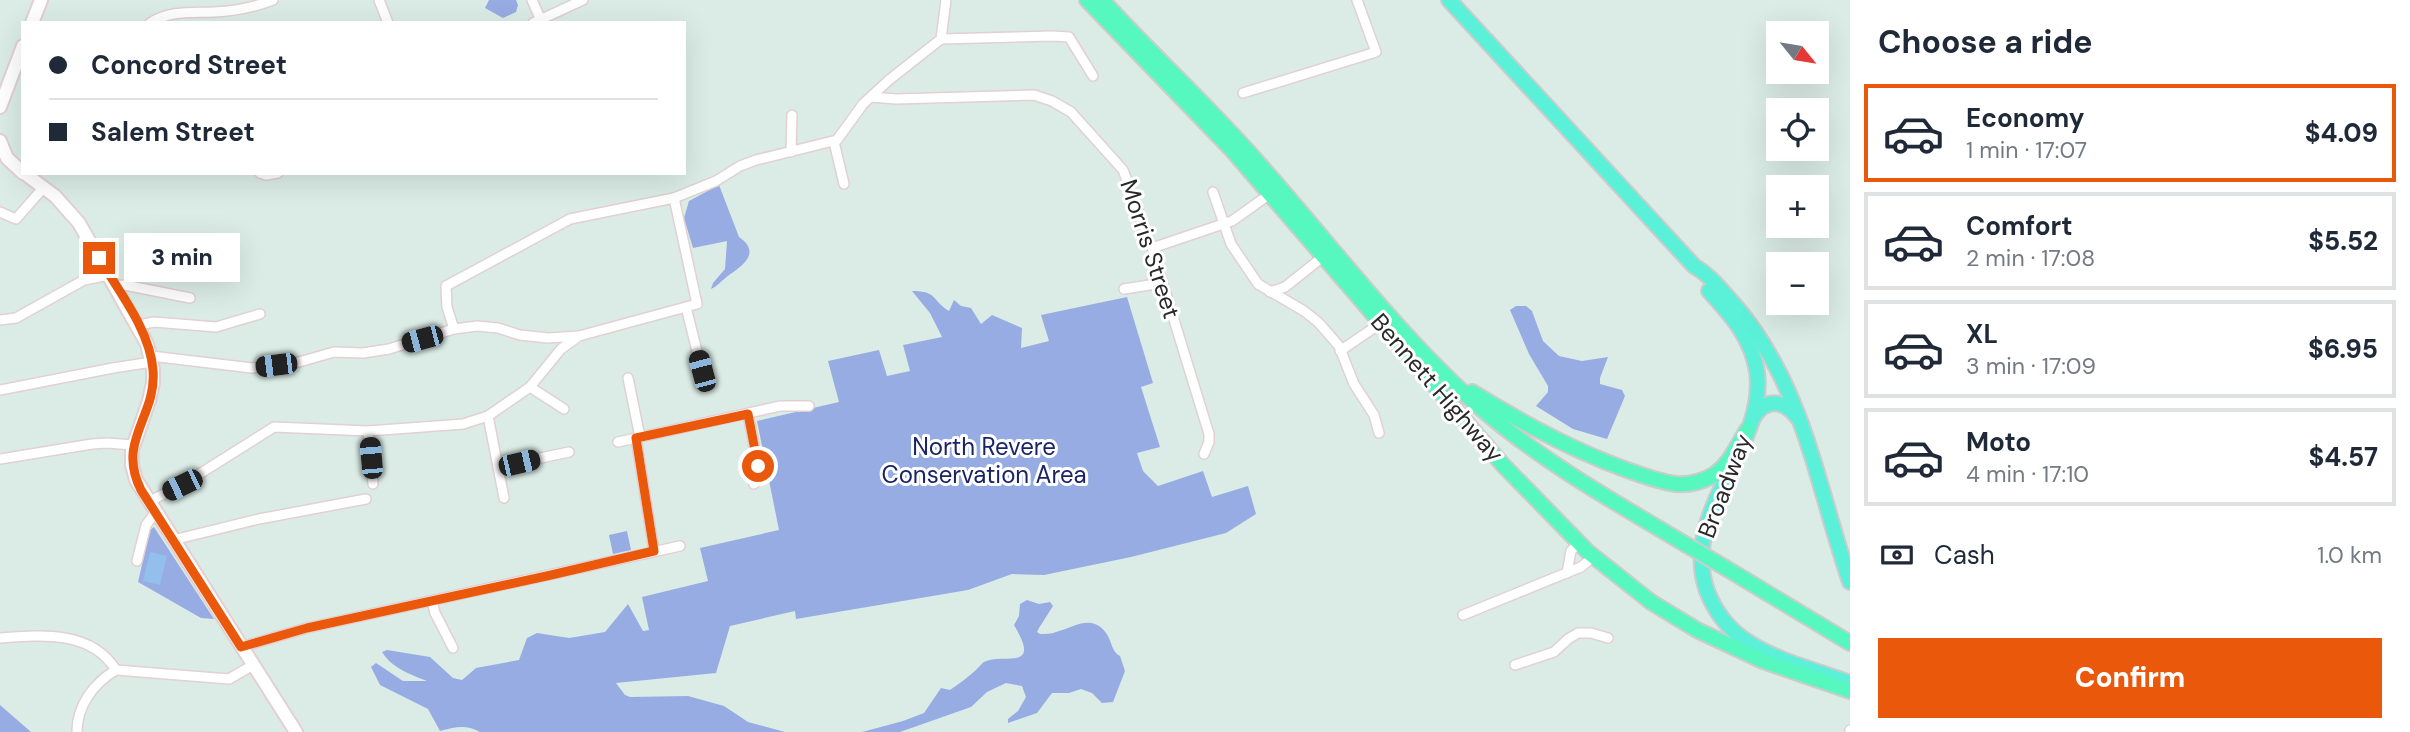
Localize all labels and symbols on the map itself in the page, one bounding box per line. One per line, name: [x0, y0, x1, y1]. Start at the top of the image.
north arrow: [1766, 21, 1829, 84]
street label: Morris Street: [1113, 175, 1188, 322]
callout: 3 min: [124, 233, 239, 282]
route end: [83, 242, 115, 274]
street label: Bennett Highway: [1364, 307, 1511, 469]
car: [399, 323, 446, 355]
car: [687, 348, 718, 394]
car: [254, 352, 299, 378]
street label: Broadway: [1691, 429, 1759, 542]
park label: North Revere Conservation Area: [881, 431, 1087, 490]
car: [359, 436, 384, 480]
car: [497, 448, 542, 478]
route start: [742, 450, 774, 482]
car: [159, 466, 206, 504]

